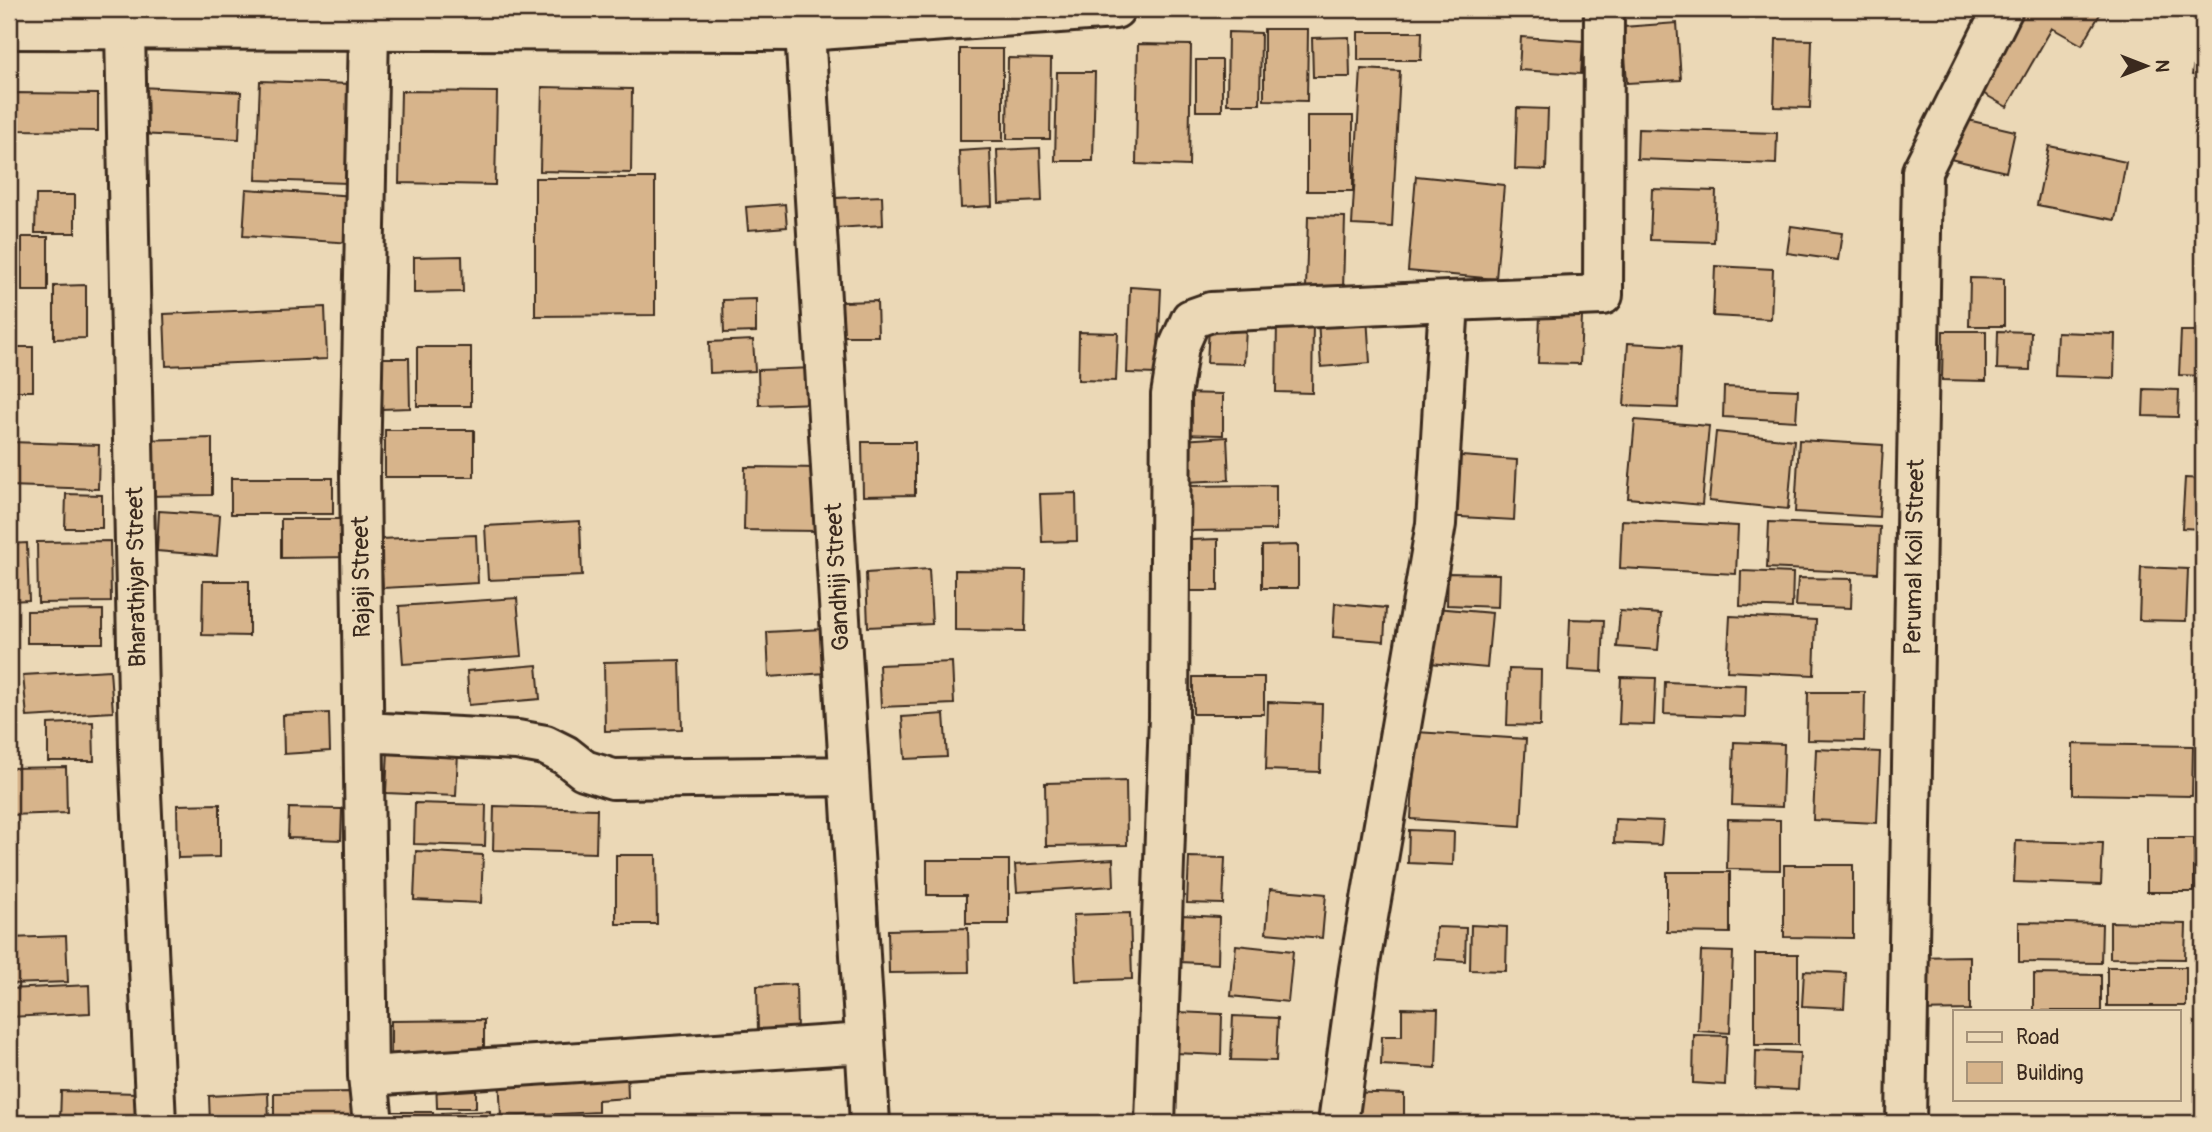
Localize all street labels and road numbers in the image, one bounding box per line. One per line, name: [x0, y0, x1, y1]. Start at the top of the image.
street label: Perumal Koil Street: [1898, 458, 1931, 655]
street label: Bharathiyar Street: [120, 486, 153, 668]
street label: Gandhiji Street: [819, 502, 856, 652]
street label: Rajaji Street: [346, 516, 377, 638]

